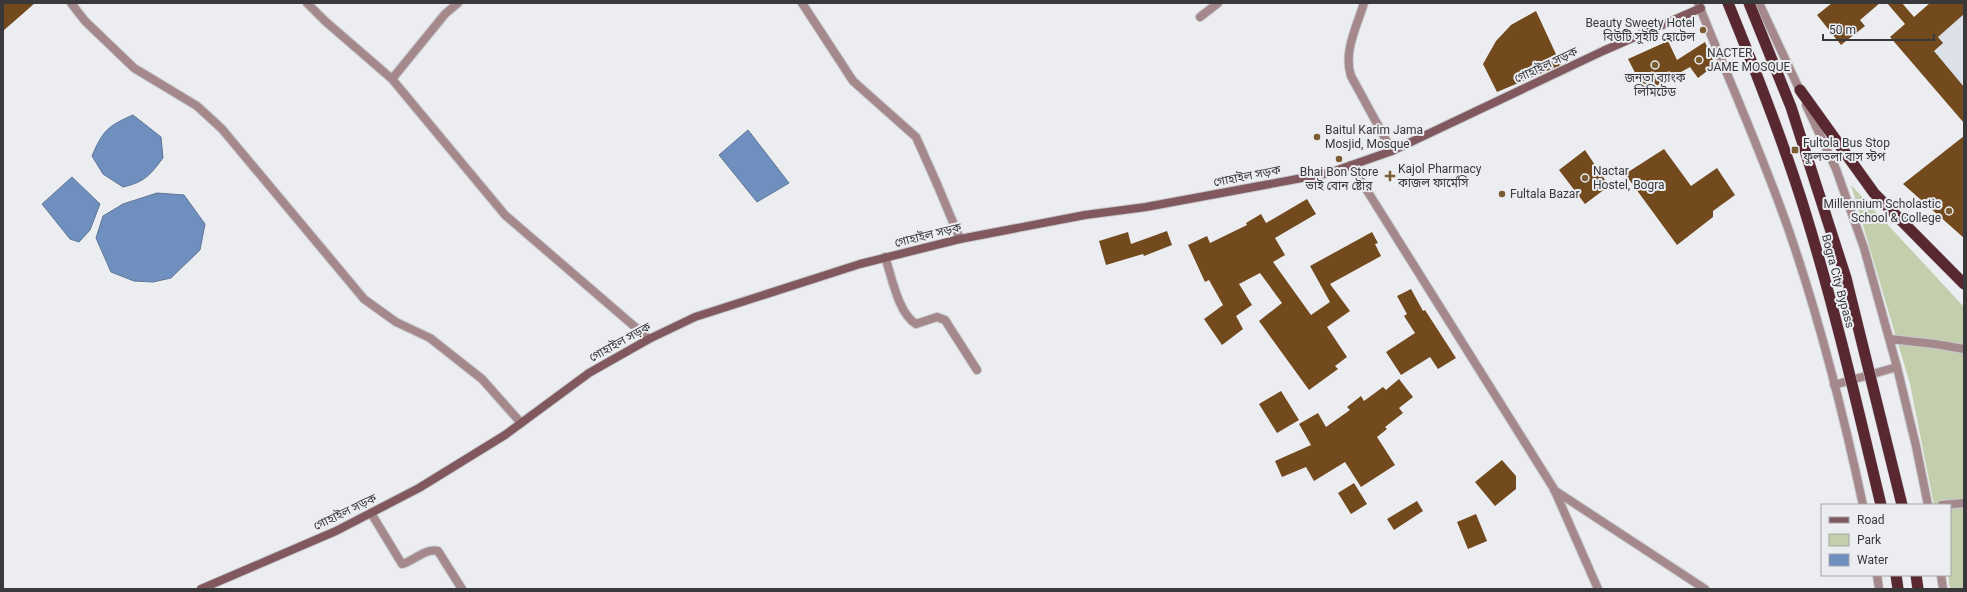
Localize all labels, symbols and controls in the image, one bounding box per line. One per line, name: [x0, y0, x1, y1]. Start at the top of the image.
place label: Beauty Sweety Hotel বিউটি সুইটি হোটেল: [1585, 16, 1695, 45]
scale bar: [1823, 16, 1934, 42]
text: 50 m: [1829, 23, 1856, 37]
marker: Beauty Sweety Hotel বিউটি সুইটি হোটেল: [1698, 25, 1708, 35]
street label: গোহাইল সড়ক: [1512, 43, 1580, 86]
place label: NACTER JAME MOSQUE: [1707, 46, 1790, 74]
marker: NACTER JAME MOSQUE: [1694, 55, 1704, 65]
marker: জনতা ব্যাংক লিমিটেড: [1650, 60, 1660, 70]
place label: জনতা ব্যাংক লিমিটেড: [1624, 71, 1686, 99]
place label: Baitul Karim Jama Mosjid, Mosque: [1325, 123, 1423, 151]
marker: Baitul Karim Jama Mosjid, Mosque: [1312, 132, 1322, 142]
place label: Fultola Bus Stop ফুলতলা বাস স্টপ: [1802, 136, 1890, 165]
marker: Fultola Bus Stop ফুলতলা বাস স্টপ: [1790, 145, 1800, 155]
marker: Bhai Bon Store ভাই বোন ষ্টোর: [1334, 154, 1344, 164]
street label: গোহাইল সড়ক: [1212, 162, 1282, 189]
place label: Kajol Pharmacy কাজল ফার্মেসি: [1397, 162, 1482, 190]
place label: Nactar Hostel, Bogra: [1593, 164, 1665, 192]
place label: Bhai Bon Store ভাই বোন ষ্টোর: [1300, 165, 1378, 193]
marker: Kajol Pharmacy কাজল ফার্মেসি: [1385, 171, 1395, 181]
marker: Nactar Hostel, Bogra: [1580, 173, 1590, 183]
place label: Fultala Bazar: [1510, 187, 1579, 201]
marker: Fultala Bazar: [1497, 189, 1507, 199]
place label: Millennium Scholastic School & College: [1823, 197, 1941, 225]
marker: Millennium Scholastic School & College: [1944, 206, 1954, 216]
street label: গোহাইল সড়ক: [893, 219, 963, 250]
street label: Bogra City Bypass: [1819, 233, 1857, 329]
street label: গোহাইল সড়ক: [586, 318, 654, 365]
street label: গোহাইল সড়ক: [311, 490, 379, 533]
legend: [1821, 504, 1951, 576]
text: Road: [1857, 513, 1885, 527]
text: Park: [1857, 533, 1882, 547]
text: Water: [1857, 553, 1888, 567]

